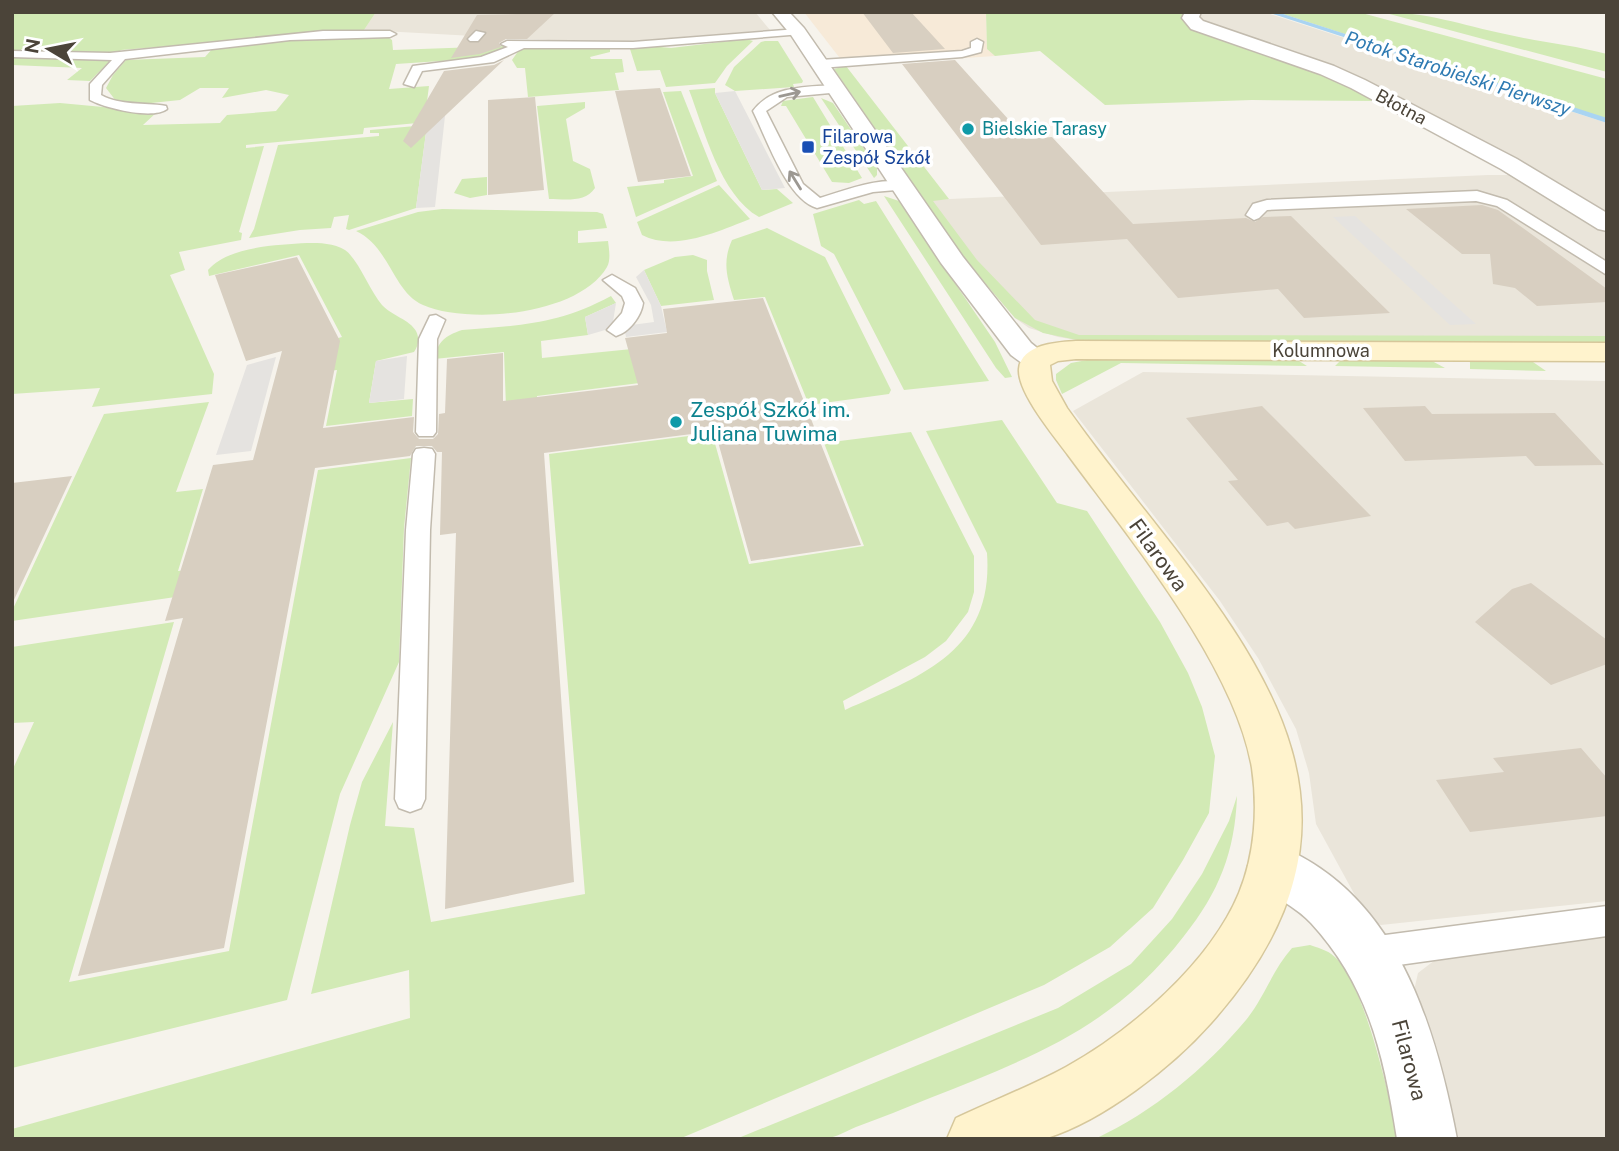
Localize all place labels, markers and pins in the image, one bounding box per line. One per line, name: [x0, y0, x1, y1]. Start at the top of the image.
place label: Bielskie Tarasy: [982, 118, 1107, 139]
marker: Bielskie Tarasy: [960, 121, 976, 137]
place label: Filarowa Zespół Szkół: [822, 126, 931, 168]
marker: Filarowa Zespół Szkół: [800, 139, 816, 155]
place label: Zespół Szkół im. Juliana Tuwima: [690, 397, 850, 446]
marker: Zespół Szkół im. Juliana Tuwima: [668, 414, 684, 430]

